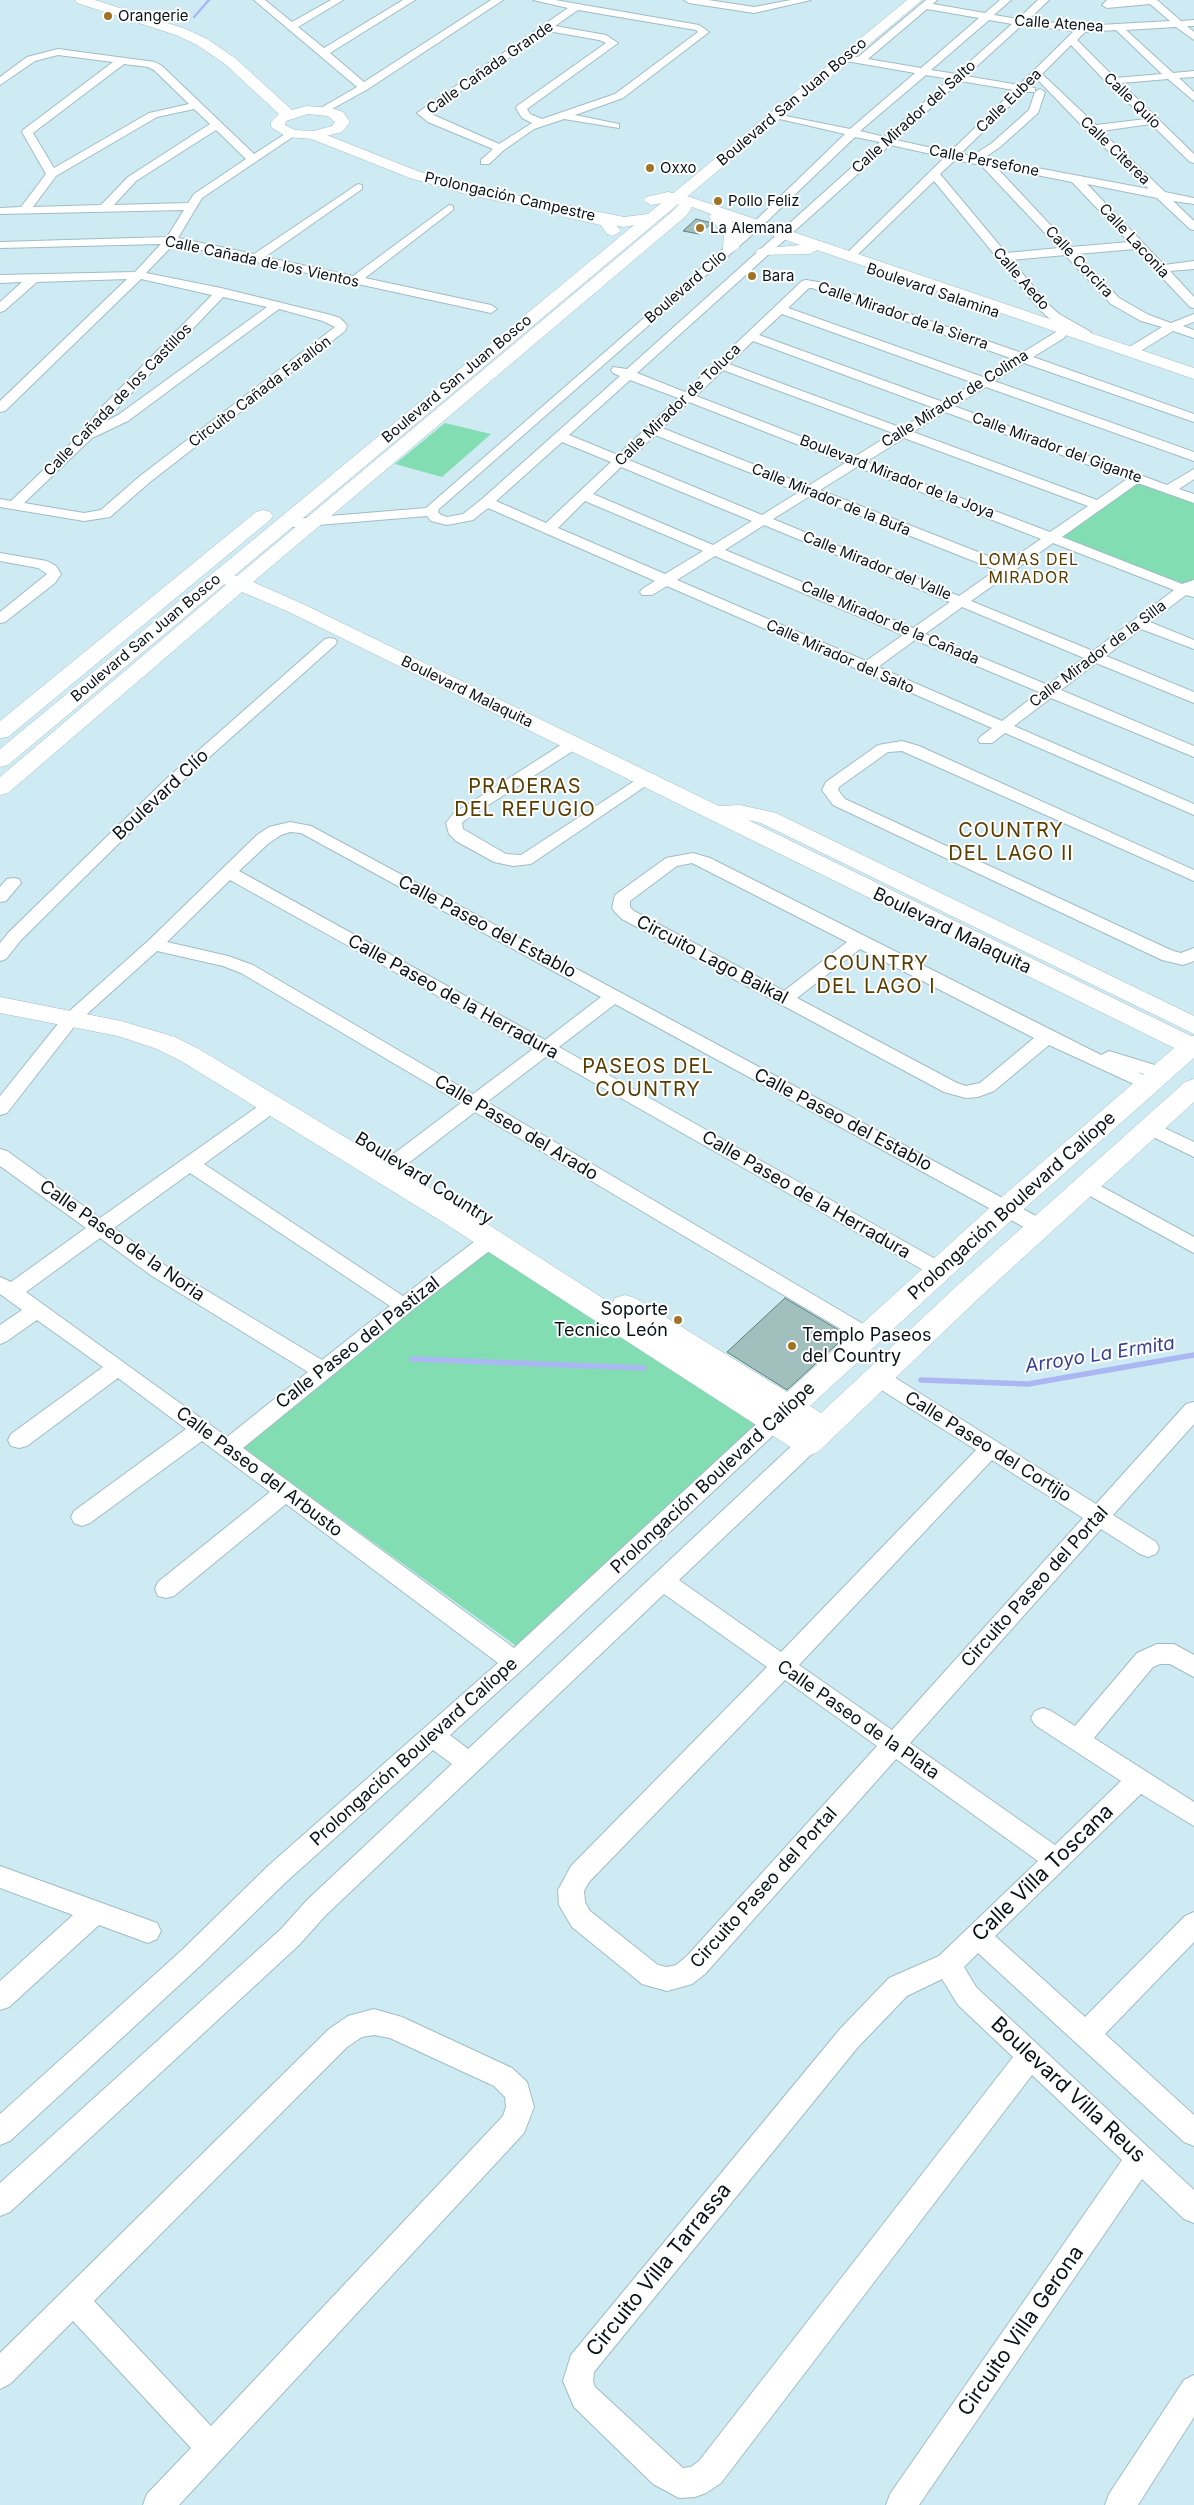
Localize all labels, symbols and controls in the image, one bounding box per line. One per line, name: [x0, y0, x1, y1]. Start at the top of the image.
place label: Orangerie: [118, 7, 189, 25]
marker: Orangerie: [102, 10, 114, 22]
street label: Calle Atenea: [1014, 12, 1104, 36]
street label: Calle Cañada Grande: [423, 18, 557, 118]
street label: Boulevard San Juan Bosco: [714, 34, 870, 170]
street label: Calle Mirador del Salto: [848, 57, 980, 177]
street label: Calle Eubea: [973, 65, 1045, 137]
street label: Calle Quío: [1100, 69, 1164, 133]
street label: Calle Citerea: [1076, 113, 1154, 189]
street label: Calle Persefone: [927, 141, 1041, 181]
place label: Oxxo: [660, 159, 697, 177]
marker: Oxxo: [644, 162, 656, 174]
street label: Prolongación Campestre: [423, 169, 597, 225]
place label: Pollo Feliz: [728, 192, 800, 210]
marker: Pollo Feliz: [712, 195, 724, 207]
street label: Calle Laconia: [1095, 200, 1173, 282]
place label: La Alemana: [710, 219, 793, 237]
marker: La Alemana: [694, 222, 706, 234]
street label: Calle Corcira: [1041, 223, 1117, 301]
street label: Calle Cañada de los Vientos: [163, 233, 361, 291]
street label: Calle Aedo: [989, 244, 1053, 314]
street label: Boulevard Clío: [641, 247, 731, 327]
street label: Boulevard Salamina: [864, 260, 1002, 322]
place label: Bara: [762, 267, 794, 285]
marker: Bara: [746, 270, 758, 282]
street label: Calle Mirador de la Sierra: [815, 278, 991, 354]
street label: Boulevard San Juan Bosco: [379, 311, 535, 447]
street label: Calle Cañada de los Castillos: [40, 320, 196, 480]
street label: Circuito Cañada Farallón: [185, 333, 335, 451]
street label: Calle Mirador de Toluca: [611, 340, 745, 470]
street label: Calle Mirador de Colima: [878, 346, 1032, 452]
street label: Calle Mirador del Gigante: [970, 409, 1144, 487]
street label: Boulevard Mirador de la Joya: [797, 431, 997, 523]
street label: Calle Mirador de la Bufa: [749, 460, 913, 540]
street label: Calle Mirador del Valle: [800, 528, 954, 604]
district label: LOMAS DEL MIRADOR: [978, 550, 1080, 588]
street label: Boulevard San Juan Bosco: [68, 570, 224, 706]
street label: Calle Mirador de la Cañada: [798, 577, 982, 669]
street label: Calle Mirador de la Silla: [1026, 597, 1170, 711]
street label: Calle Mirador del Salto: [763, 616, 917, 698]
street label: Boulevard Malaquita: [398, 652, 536, 732]
street label: Boulevard Clío: [109, 745, 213, 845]
district label: PRADERAS DEL REFUGIO: [453, 775, 597, 822]
district label: COUNTRY DEL LAGO II: [947, 819, 1075, 866]
street label: Calle Paseo del Establo: [394, 871, 580, 983]
street label: Boulevard Malaquita: [869, 883, 1035, 979]
street label: Circuito Lago Baikal: [632, 911, 792, 1009]
street label: Calle Paseo de la Herradura: [344, 930, 562, 1064]
district label: COUNTRY DEL LAGO I: [815, 952, 937, 999]
district label: PASEOS DEL COUNTRY: [581, 1055, 715, 1102]
street label: Calle Paseo del Establo: [750, 1064, 936, 1176]
street label: Calle Paseo del Arado: [430, 1071, 602, 1185]
street label: Prolongación Boulevard Calíope: [904, 1107, 1120, 1305]
street label: Calle Paseo de la Herradura: [698, 1126, 914, 1264]
street label: Boulevard Country: [351, 1128, 497, 1230]
street label: Calle Paseo de la Noria: [35, 1176, 209, 1306]
street label: Calle Paseo del Pastizal: [272, 1272, 444, 1414]
place label: Soporte Tecnico León: [554, 1299, 668, 1342]
marker: Soporte Tecnico León: [672, 1314, 684, 1326]
place label: Templo Paseos del Country: [802, 1325, 932, 1368]
water label: Arroyo La Ermita: [1024, 1332, 1176, 1378]
marker: Templo Paseos del Country: [786, 1340, 798, 1352]
street label: Prolongación Boulevard Calíope: [606, 1378, 820, 1578]
street label: Calle Paseo del Cortijo: [901, 1387, 1075, 1507]
street label: Calle Paseo del Arbusto: [171, 1402, 347, 1542]
street label: Circuito Paseo del Portal: [957, 1502, 1113, 1672]
street label: Prolongación Boulevard Calíope: [306, 1653, 522, 1851]
street label: Calle Paseo de la Plata: [773, 1656, 943, 1784]
street label: Calle Villa Toscana: [967, 1799, 1119, 1947]
street label: Circuito Paseo del Portal: [686, 1803, 842, 1973]
street label: Boulevard Villa Reus: [986, 2012, 1150, 2168]
street label: Circuito Villa Tarrassa: [581, 2178, 737, 2362]
street label: Circuito Villa Gerona: [953, 2241, 1089, 2421]

